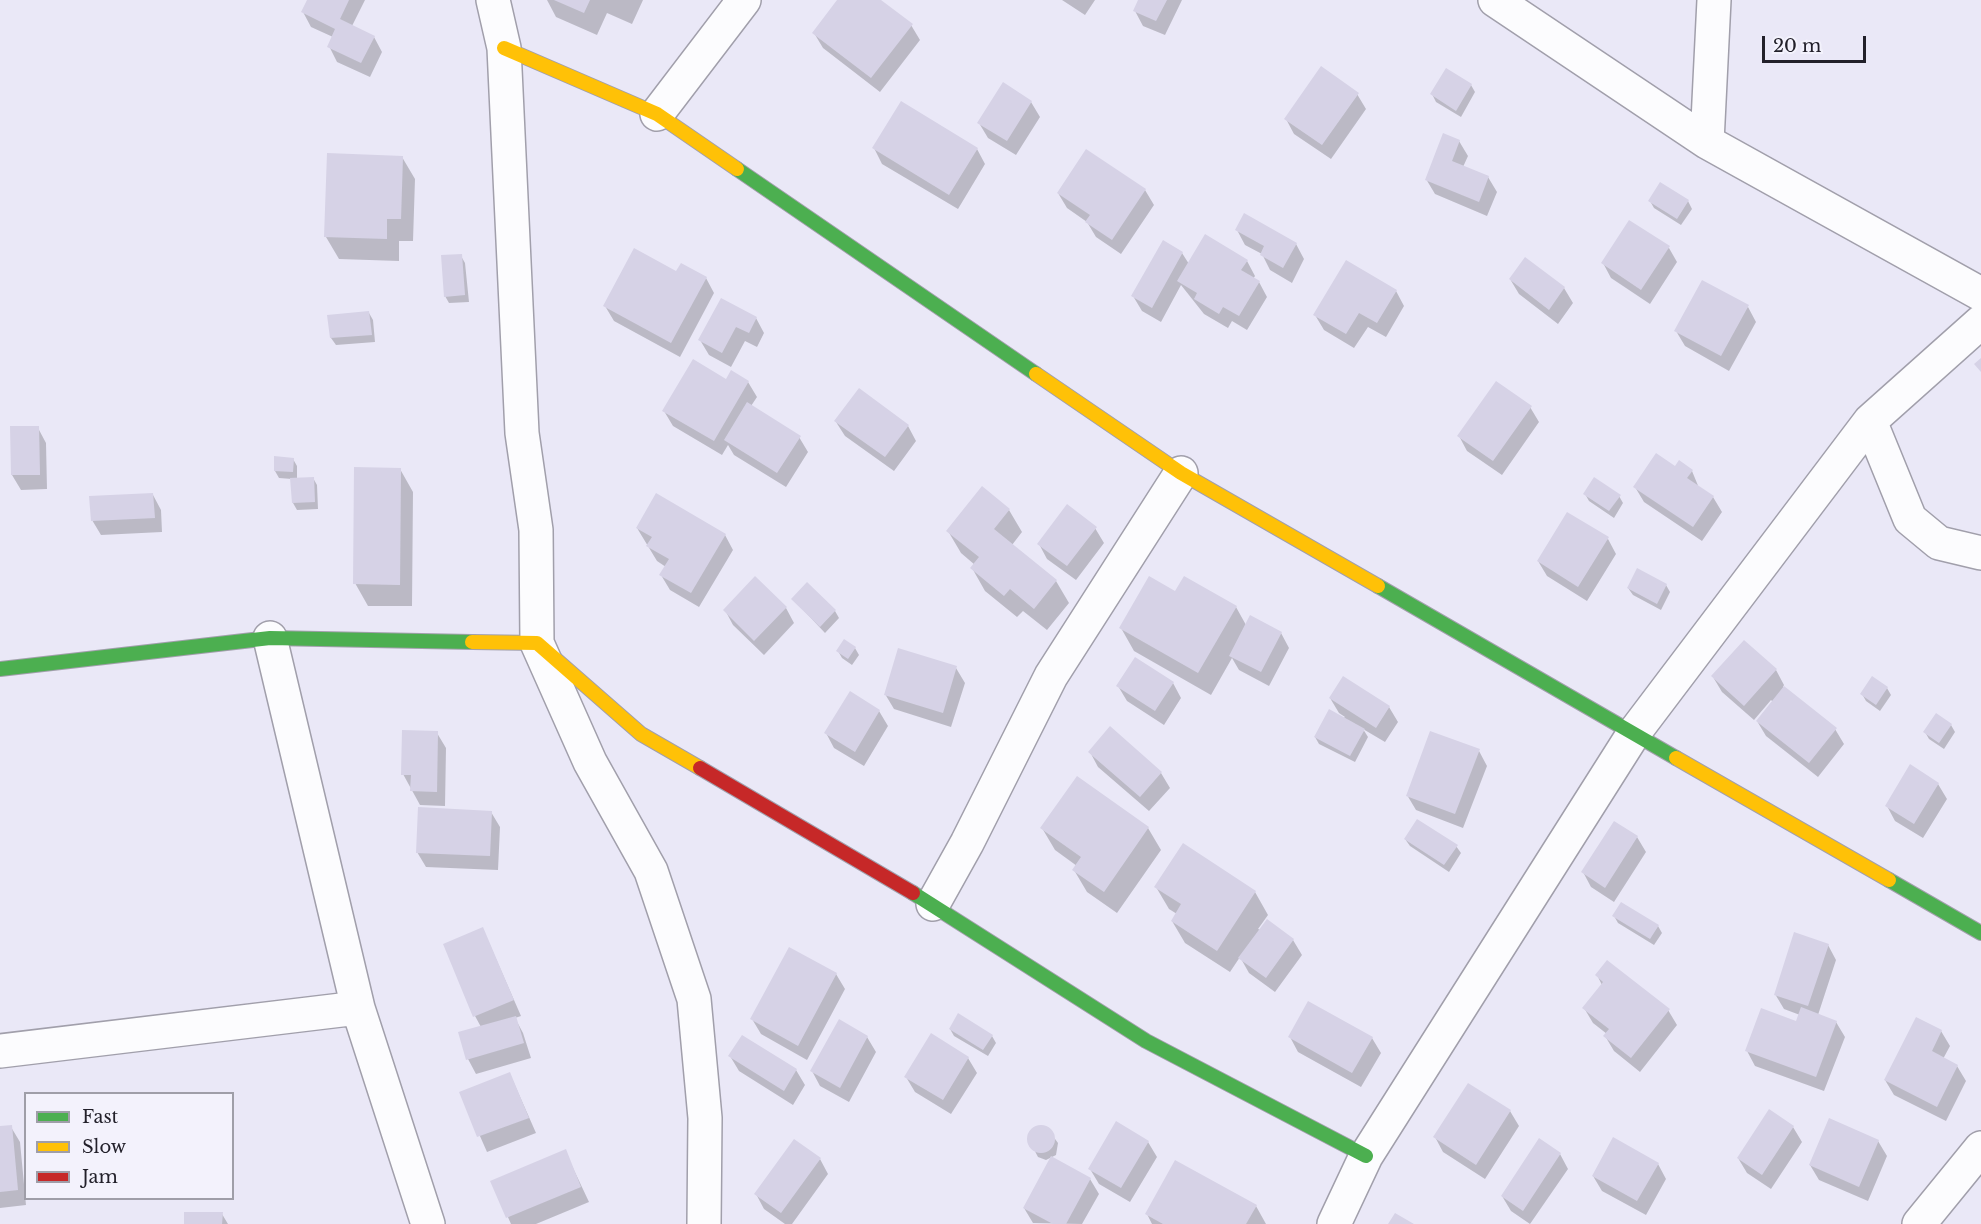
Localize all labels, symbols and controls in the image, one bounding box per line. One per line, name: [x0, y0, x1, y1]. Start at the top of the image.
scale bar: [1765, 24, 1868, 62]
text: 20 m: [1773, 35, 1821, 57]
legend: [24, 1092, 234, 1200]
text: Fast: [82, 1106, 118, 1128]
text: Slow: [82, 1136, 126, 1158]
text: Jam: [82, 1166, 118, 1188]

